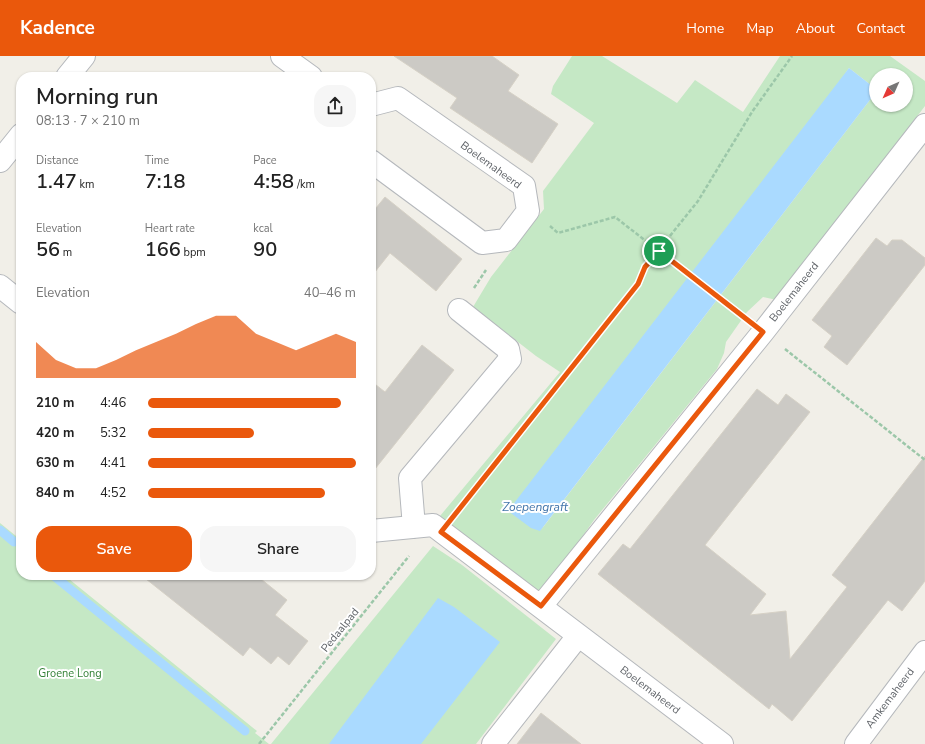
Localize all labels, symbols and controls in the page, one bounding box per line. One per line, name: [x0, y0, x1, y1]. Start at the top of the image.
text: Kadence: [20, 15, 95, 41]
text: Home: [686, 19, 724, 38]
text: Map: [746, 19, 774, 38]
text: About: [796, 19, 835, 38]
text: Contact: [857, 19, 905, 38]
north arrow: [869, 68, 913, 112]
map controls: [869, 68, 913, 112]
text: Morning run: [36, 82, 159, 112]
button: share: [314, 85, 356, 127]
text: 08:13 · 7 × 210 m: [36, 112, 140, 130]
street label: Boelemaheerd: [457, 138, 525, 192]
text: Distance: [36, 153, 79, 168]
text: Time: [145, 153, 169, 168]
text: Pace: [253, 153, 277, 168]
text: 1.47: [36, 168, 77, 195]
text: 7:18: [145, 168, 185, 195]
text: 4:58: [253, 168, 294, 195]
text: km: [77, 177, 95, 192]
text: /km: [294, 177, 315, 192]
text: Elevation: [36, 221, 82, 236]
text: Heart rate: [145, 221, 195, 236]
text: kcal: [253, 221, 273, 236]
pin: [642, 234, 676, 268]
text: 56: [36, 236, 60, 263]
text: 166: [145, 236, 181, 263]
text: 90: [253, 236, 277, 263]
icon: arrive: [648, 240, 670, 262]
text: m: [60, 245, 72, 260]
text: bpm: [181, 245, 206, 260]
street label: Boelemaheerd: [766, 259, 822, 325]
text: Elevation: [36, 284, 90, 302]
text: 40–46 m: [304, 284, 356, 302]
text: 210 m: [36, 394, 74, 412]
text: 4:46: [100, 394, 126, 412]
text: 420 m: [36, 424, 74, 442]
text: 5:32: [100, 424, 126, 442]
text: 630 m: [36, 454, 74, 472]
text: 4:41: [100, 454, 126, 472]
text: 840 m: [36, 484, 74, 502]
text: 4:52: [100, 484, 126, 502]
water label: Zoepengraft: [502, 499, 569, 515]
button: Save: [36, 526, 192, 572]
button: Share: [200, 526, 356, 572]
street label: Pedaalpad: [318, 605, 362, 655]
street label: Boelemaheerd: [617, 662, 683, 718]
street label: Amkemaheerd: [862, 665, 918, 731]
park label: Groene Long: [38, 666, 102, 681]

